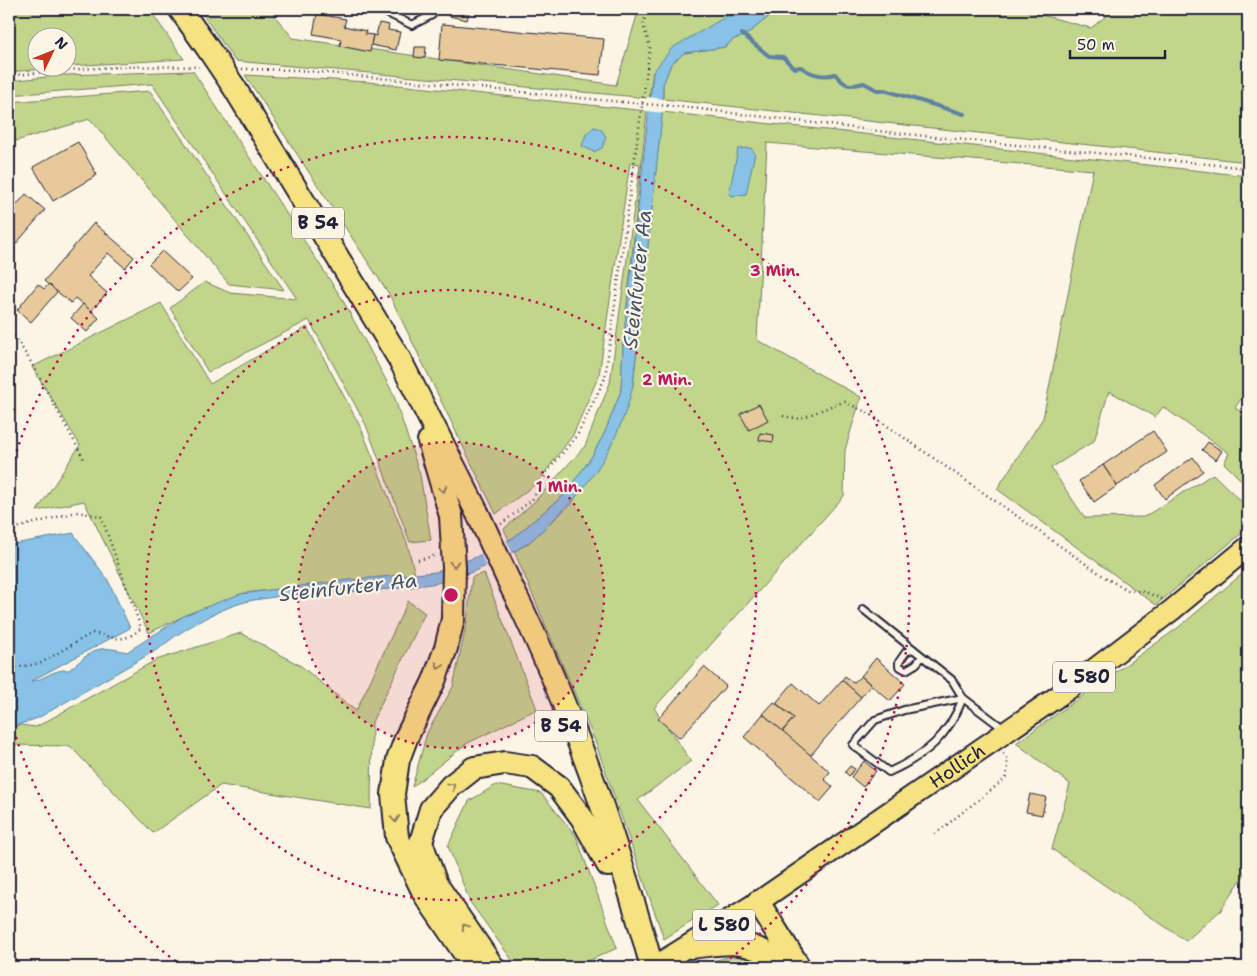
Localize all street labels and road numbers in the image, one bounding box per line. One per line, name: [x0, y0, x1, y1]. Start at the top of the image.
road number: B 54: [292, 208, 344, 238]
road number: L 580: [1053, 662, 1115, 692]
road number: B 54: [535, 710, 587, 741]
street label: Hollich: [924, 737, 990, 793]
road number: L 580: [693, 910, 755, 940]

